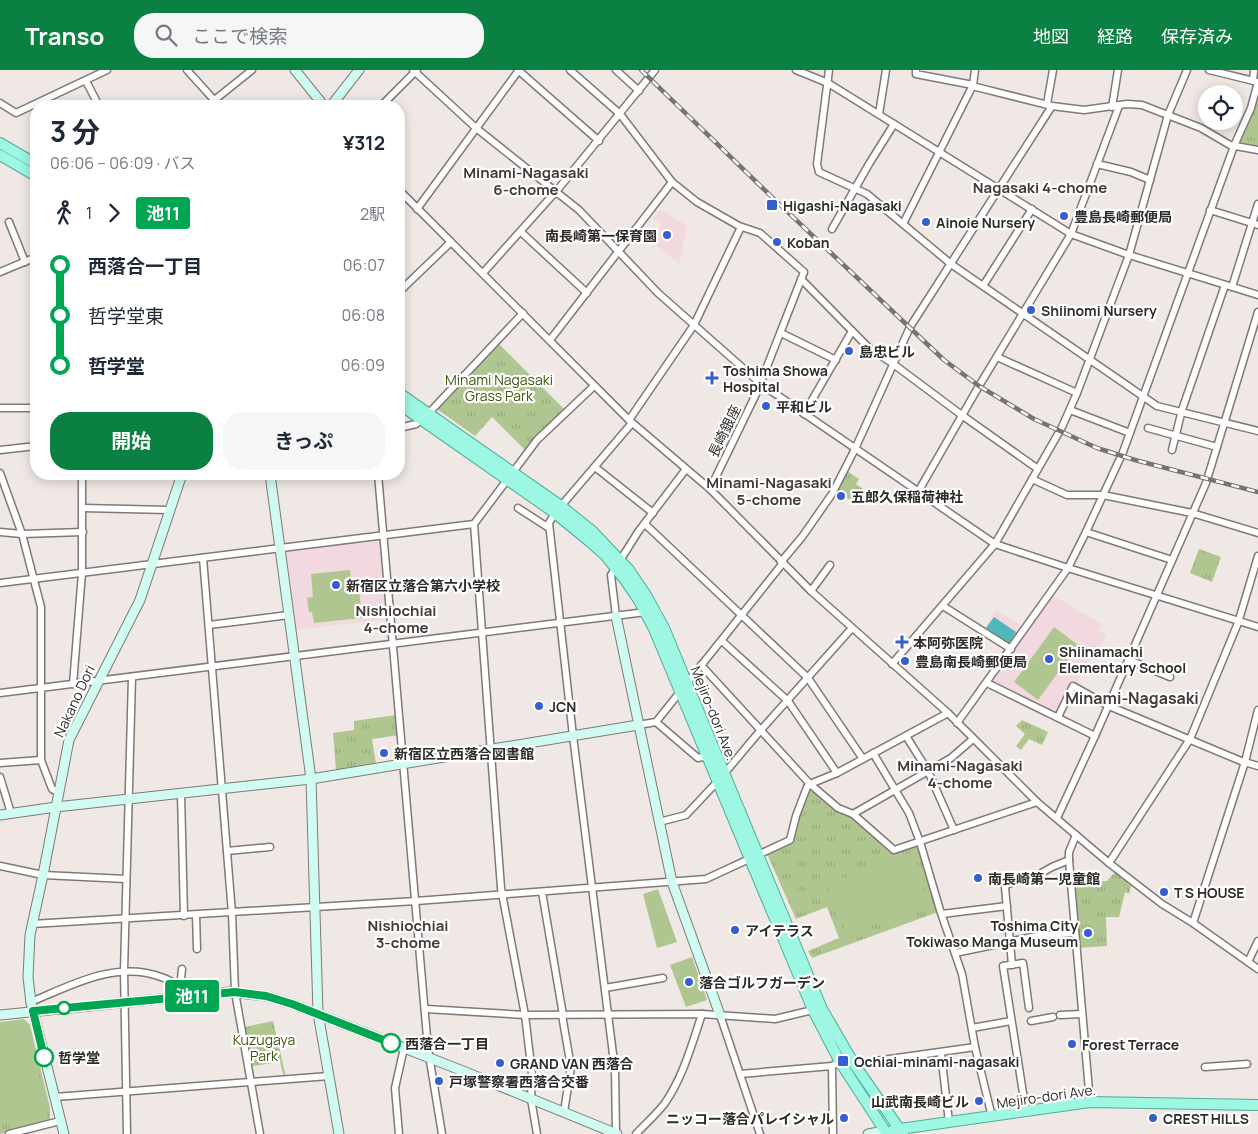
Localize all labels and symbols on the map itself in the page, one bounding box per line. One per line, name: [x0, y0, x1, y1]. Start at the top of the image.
district label: Minami-Nagasaki 6-chome: [463, 162, 589, 200]
district label: Nagasaki 4-chome: [973, 177, 1107, 198]
place label: Higashi-Nagasaki: [783, 196, 902, 215]
marker: Higashi-Nagasaki: [765, 198, 779, 212]
place label: 豊島長崎郵便局: [1074, 207, 1172, 226]
marker: 豊島長崎郵便局: [1058, 210, 1070, 222]
place label: Ainoie Nursery: [936, 213, 1035, 232]
marker: Ainoie Nursery: [920, 216, 932, 228]
place label: 南長崎第一保育園: [545, 226, 657, 245]
marker: 南長崎第一保育園: [661, 229, 673, 241]
place label: Koban: [787, 233, 830, 252]
marker: Koban: [771, 236, 783, 248]
place label: Shiinomi Nursery: [1041, 301, 1157, 320]
marker: Shiinomi Nursery: [1025, 304, 1037, 316]
place label: 島忠ビル: [859, 342, 915, 361]
marker: 島忠ビル: [843, 345, 855, 357]
place label: Toshima Showa Hospital: [723, 361, 828, 396]
park label: Minami Nagasaki Grass Park: [445, 370, 553, 405]
marker: Toshima Showa Hospital: [705, 371, 719, 385]
place label: 平和ビル: [776, 397, 832, 416]
marker: 平和ビル: [760, 400, 772, 412]
street label: 長崎銀座: [703, 402, 745, 460]
district label: Minami-Nagasaki 5-chome: [706, 472, 832, 510]
place label: 五郎久保稲荷神社: [851, 487, 963, 506]
marker: 五郎久保稲荷神社: [835, 490, 847, 502]
place label: 新宿区立落合第六小学校: [346, 576, 500, 595]
marker: 新宿区立落合第六小学校: [330, 579, 342, 591]
district label: Nishiochiai 4-chome: [355, 600, 437, 638]
place label: 本阿弥医院: [913, 633, 983, 652]
marker: 本阿弥医院: [895, 635, 909, 649]
place label: Shiinamachi Elementary School: [1059, 642, 1186, 677]
place label: 豊島南長崎郵便局: [915, 652, 1027, 671]
marker: Shiinamachi Elementary School: [1043, 653, 1055, 665]
marker: 豊島南長崎郵便局: [899, 655, 911, 667]
street label: Nakano Dori: [49, 662, 99, 740]
street label: Mejiro-dori Ave.: [686, 663, 742, 763]
district label: Minami-Nagasaki: [1065, 687, 1199, 709]
place label: JCN: [549, 697, 576, 716]
marker: JCN: [533, 700, 545, 712]
place label: 新宿区立西落合図書館: [394, 744, 534, 763]
marker: 新宿区立西落合図書館: [378, 747, 390, 759]
district label: Minami-Nagasaki 4-chome: [897, 755, 1023, 793]
place label: 南長崎第一児童館: [988, 869, 1100, 888]
marker: 南長崎第一児童館: [972, 872, 984, 884]
place label: T S HOUSE: [1174, 883, 1245, 902]
marker: T S HOUSE: [1158, 886, 1170, 898]
district label: Nishiochiai 3-chome: [367, 915, 449, 953]
place label: Toshima City Tokiwaso Manga Museum: [906, 916, 1078, 951]
place label: アイテラス: [745, 921, 814, 940]
marker: アイテラス: [729, 924, 741, 936]
marker: Toshima City Tokiwaso Manga Museum: [1082, 927, 1094, 939]
place label: 落合ゴルフガーデン: [699, 973, 825, 992]
marker: 落合ゴルフガーデン: [683, 976, 695, 988]
line badge: 池11: [163, 980, 221, 1012]
unlabelled marker: [57, 1001, 71, 1015]
park label: Kuzugaya Park: [233, 1030, 295, 1065]
marker: 西落合一丁目: [381, 1033, 401, 1053]
place label: 西落合一丁目: [405, 1034, 489, 1053]
place label: Forest Terrace: [1082, 1035, 1179, 1054]
marker: Forest Terrace: [1066, 1038, 1078, 1050]
marker: 哲学堂: [34, 1047, 54, 1067]
place label: 哲学堂: [58, 1048, 100, 1067]
place label: Ochiai-minami-nagasaki: [854, 1052, 1019, 1071]
place label: GRAND VAN 西落合: [510, 1054, 634, 1073]
marker: Ochiai-minami-nagasaki: [836, 1054, 850, 1068]
marker: GRAND VAN 西落合: [494, 1057, 506, 1069]
place label: 戸塚警察署西落合交番: [449, 1072, 589, 1091]
marker: 戸塚警察署西落合交番: [433, 1075, 445, 1087]
street label: Mejiro-dori Ave.: [995, 1080, 1097, 1112]
place label: 山武南長崎ビル: [871, 1092, 969, 1111]
marker: 山武南長崎ビル: [973, 1095, 985, 1107]
place label: ニッコー落合パレイシャル: [666, 1109, 834, 1128]
place label: CREST HILLS: [1163, 1109, 1249, 1128]
marker: ニッコー落合パレイシャル: [838, 1112, 850, 1124]
marker: CREST HILLS: [1147, 1112, 1159, 1124]

